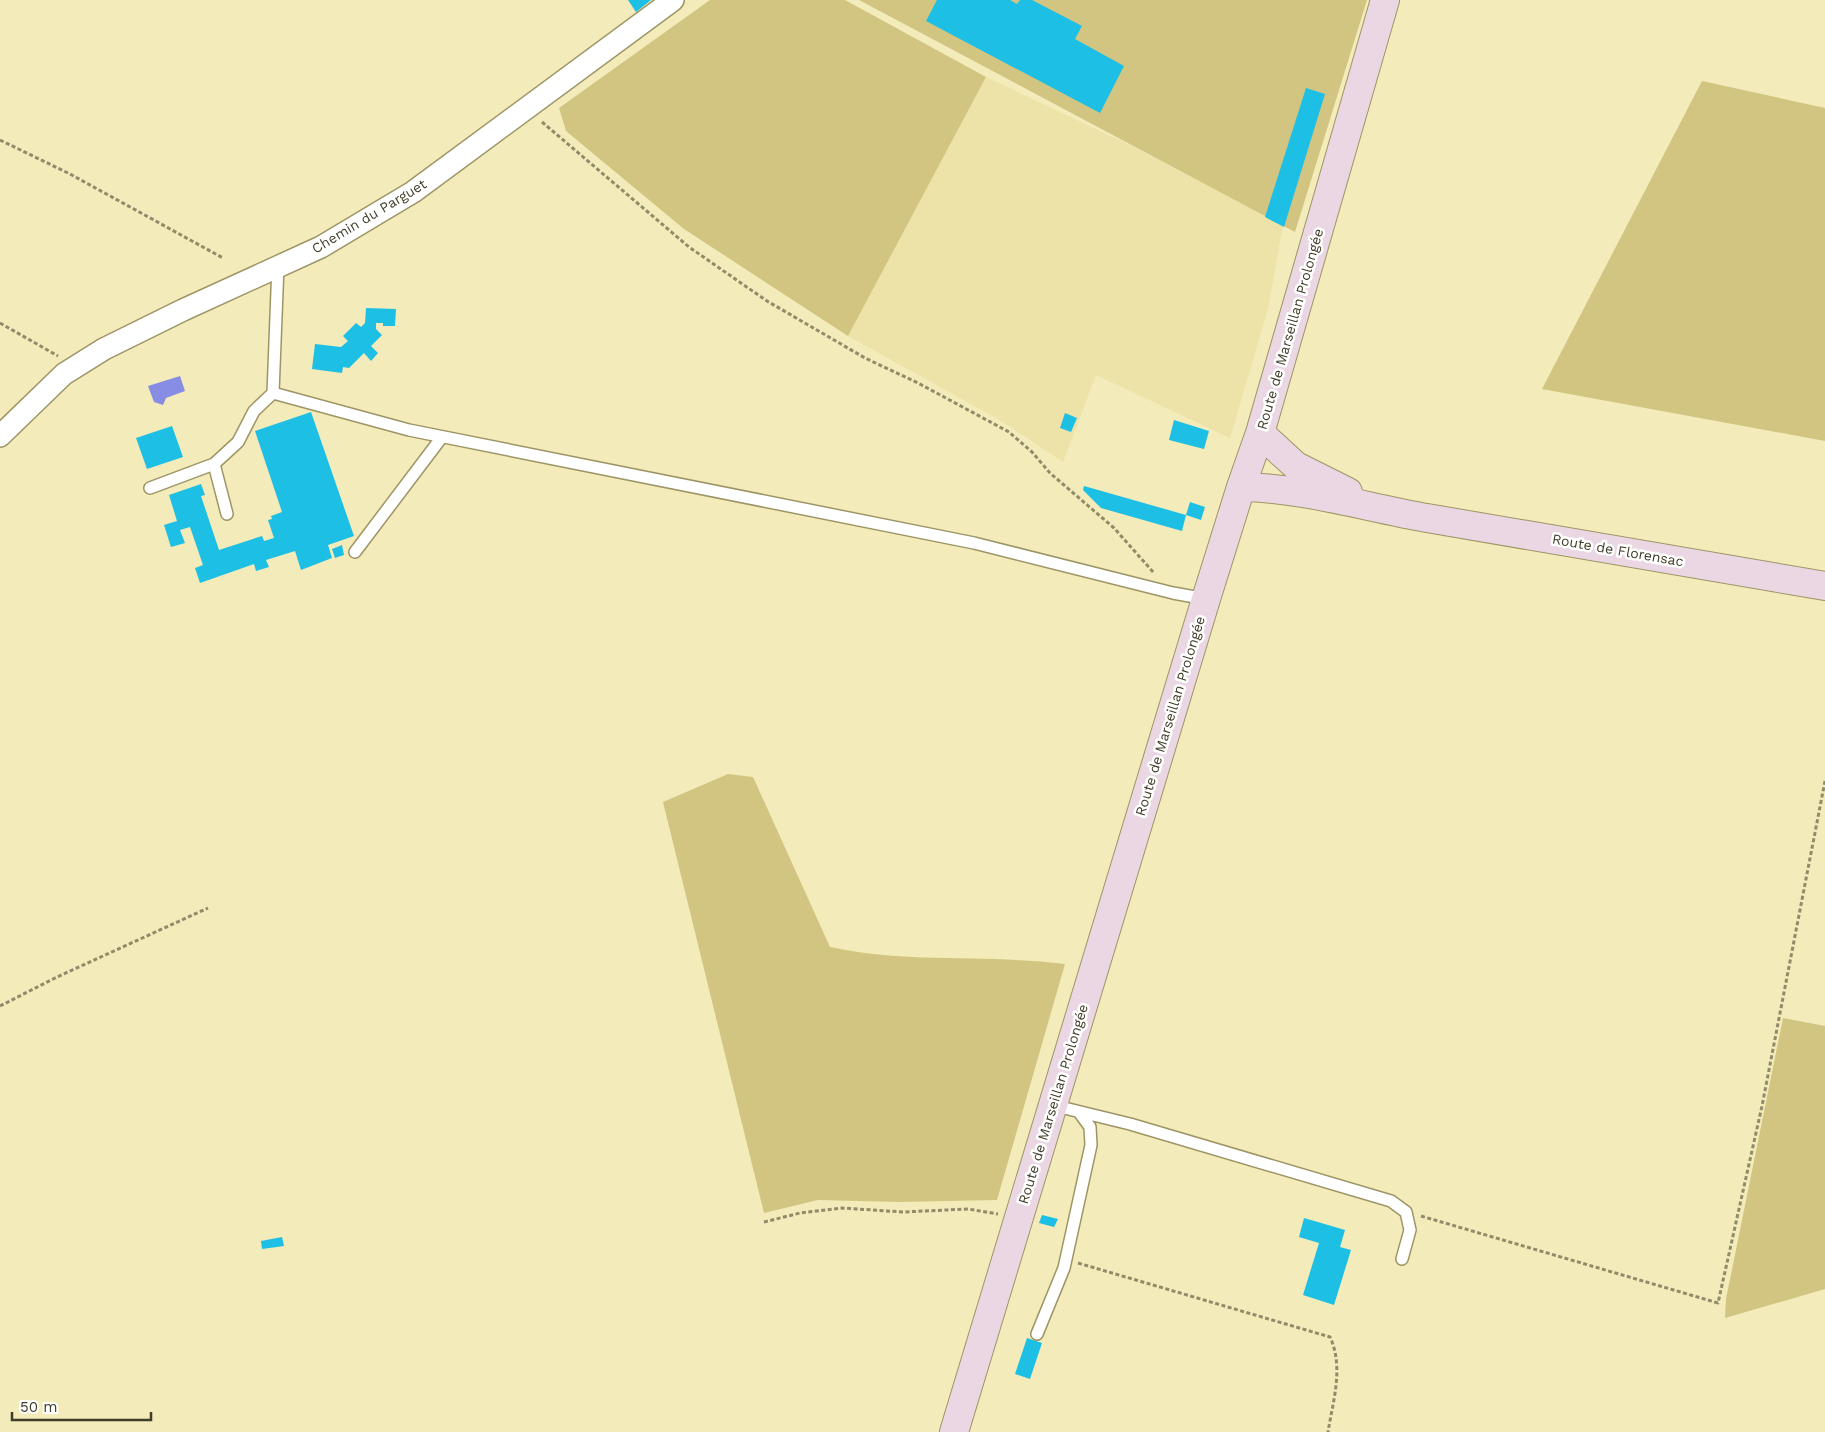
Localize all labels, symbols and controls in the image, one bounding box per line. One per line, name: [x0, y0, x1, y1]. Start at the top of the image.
street label: Chemin du Parguet: [309, 175, 429, 257]
street label: Route de Marseillan Prolongée: [1254, 227, 1326, 431]
street label: Route de Florensac: [1551, 531, 1685, 569]
street label: Route de Marseillan Prolongée: [1132, 614, 1208, 818]
street label: Route de Marseillan Prolongée: [1015, 1002, 1091, 1206]
scale bar: [12, 1390, 151, 1422]
text: 50 m: [20, 1398, 57, 1416]

